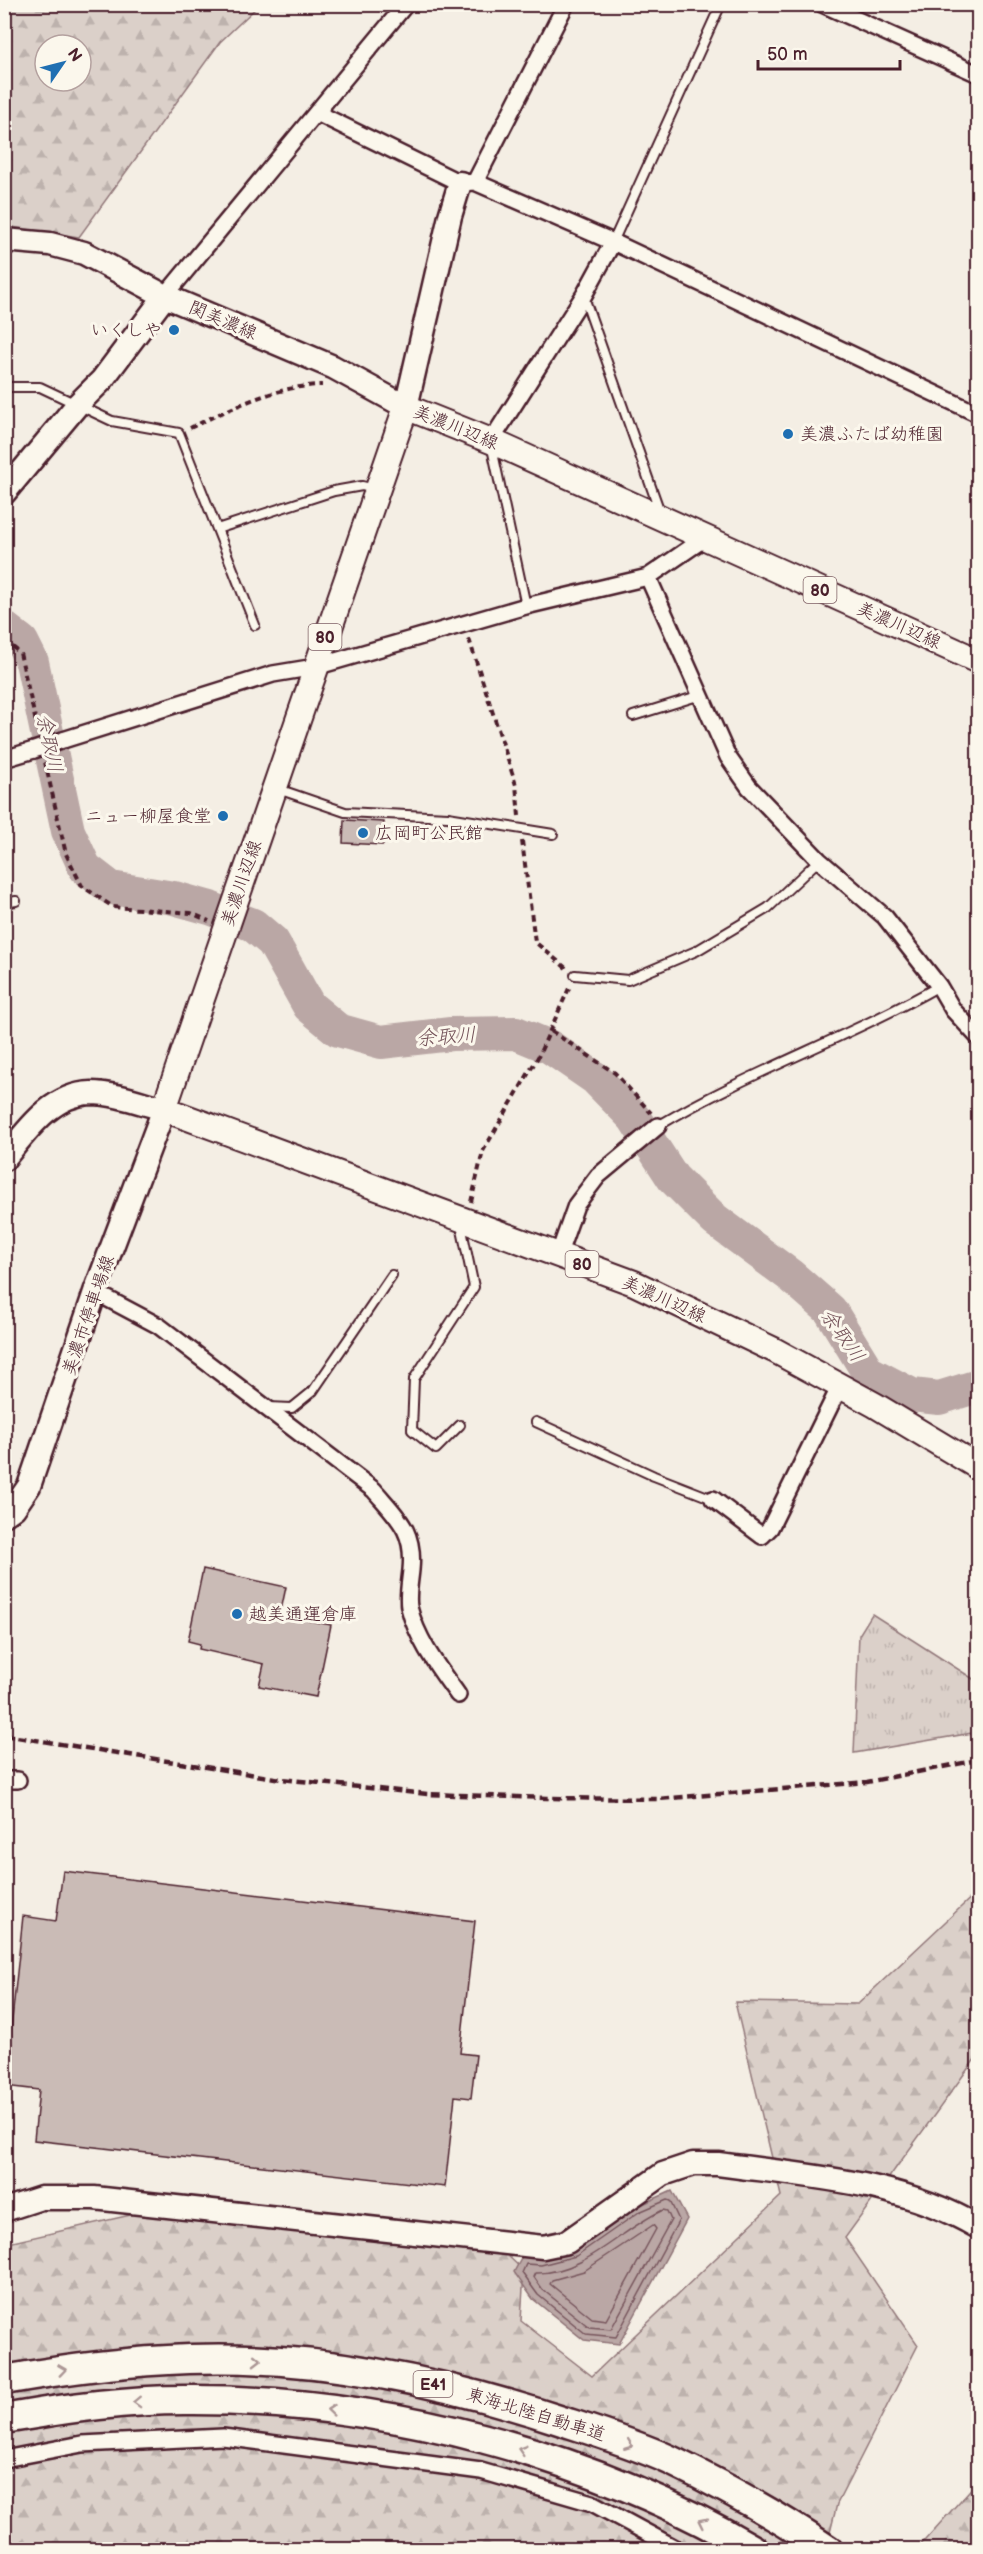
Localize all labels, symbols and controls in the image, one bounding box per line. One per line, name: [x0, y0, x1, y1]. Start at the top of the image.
north arrow: [33, 33, 93, 93]
scale bar: [758, 33, 900, 71]
text: 50 m: [767, 44, 808, 65]
text: N: [63, 45, 85, 66]
street label: 関美濃線: [186, 297, 260, 344]
place label: いくしや: [90, 320, 162, 341]
marker: いくしや: [167, 323, 181, 337]
street label: 美濃川辺線: [410, 401, 501, 454]
place label: 美濃ふたば幼稚園: [800, 424, 944, 445]
marker: 美濃ふたば幼稚園: [781, 427, 795, 441]
road number: 80: [804, 577, 836, 603]
street label: 美濃川辺線: [853, 598, 944, 653]
road number: 80: [308, 624, 342, 650]
water label: 余取川: [31, 711, 67, 775]
place label: ニュー柳屋食堂: [85, 806, 211, 827]
marker: ニュー柳屋食堂: [216, 809, 230, 823]
place label: 広岡町公民館: [375, 823, 483, 844]
marker: 広岡町公民館: [356, 826, 370, 840]
street label: 美濃川辺線: [217, 837, 266, 929]
water label: 余取川: [415, 1023, 477, 1051]
road number: 80: [566, 1251, 598, 1277]
street label: 美濃市停車場線: [58, 1252, 119, 1378]
street label: 美濃川辺線: [618, 1272, 709, 1327]
water label: 余取川: [815, 1304, 869, 1367]
place label: 越美通運倉庫: [249, 1604, 357, 1625]
marker: 越美通運倉庫: [230, 1607, 244, 1621]
one-way arrow: [252, 2354, 261, 2366]
one-way arrow: [58, 2365, 67, 2377]
road number: E41: [414, 2371, 452, 2397]
street label: 東海北陸自動車道: [464, 2383, 608, 2446]
one-way arrow: [132, 2395, 141, 2408]
one-way arrow: [327, 2404, 336, 2417]
one-way arrow: [624, 2437, 634, 2450]
one-way arrow: [517, 2445, 528, 2457]
one-way arrow: [698, 2517, 709, 2529]

